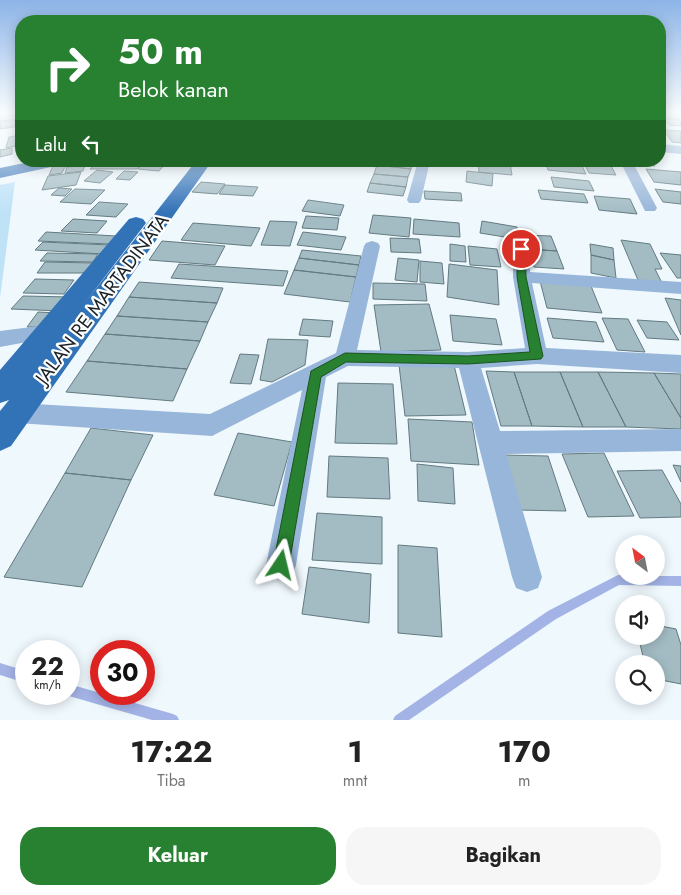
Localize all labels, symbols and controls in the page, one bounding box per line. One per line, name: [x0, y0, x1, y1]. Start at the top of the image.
text: 50 m: [118, 27, 203, 77]
icon: right: [35, 35, 100, 100]
text: Belok kanan: [118, 73, 229, 105]
icon: left: [77, 130, 105, 158]
text: Lalu: [35, 131, 67, 158]
street label: JALAN RE MARTADINATA: [27, 208, 175, 392]
pin: [500, 228, 542, 270]
icon: arrive: [507, 235, 535, 263]
north arrow: [615, 535, 665, 585]
map controls: [615, 535, 665, 705]
position arrow: [254, 538, 306, 590]
button: sound: [615, 595, 665, 645]
speed limit sign: 30: [90, 640, 155, 705]
text: 22: [31, 648, 64, 684]
button: search: [615, 655, 665, 705]
text: km/h: [34, 676, 61, 694]
text: 17:22: [130, 730, 213, 773]
text: 1: [347, 730, 363, 773]
text: 170: [498, 730, 551, 773]
text: Tiba: [157, 769, 186, 792]
text: mnt: [343, 769, 367, 792]
text: m: [518, 769, 530, 792]
button: Keluar: [20, 827, 336, 885]
button: Bagikan: [346, 827, 661, 885]

